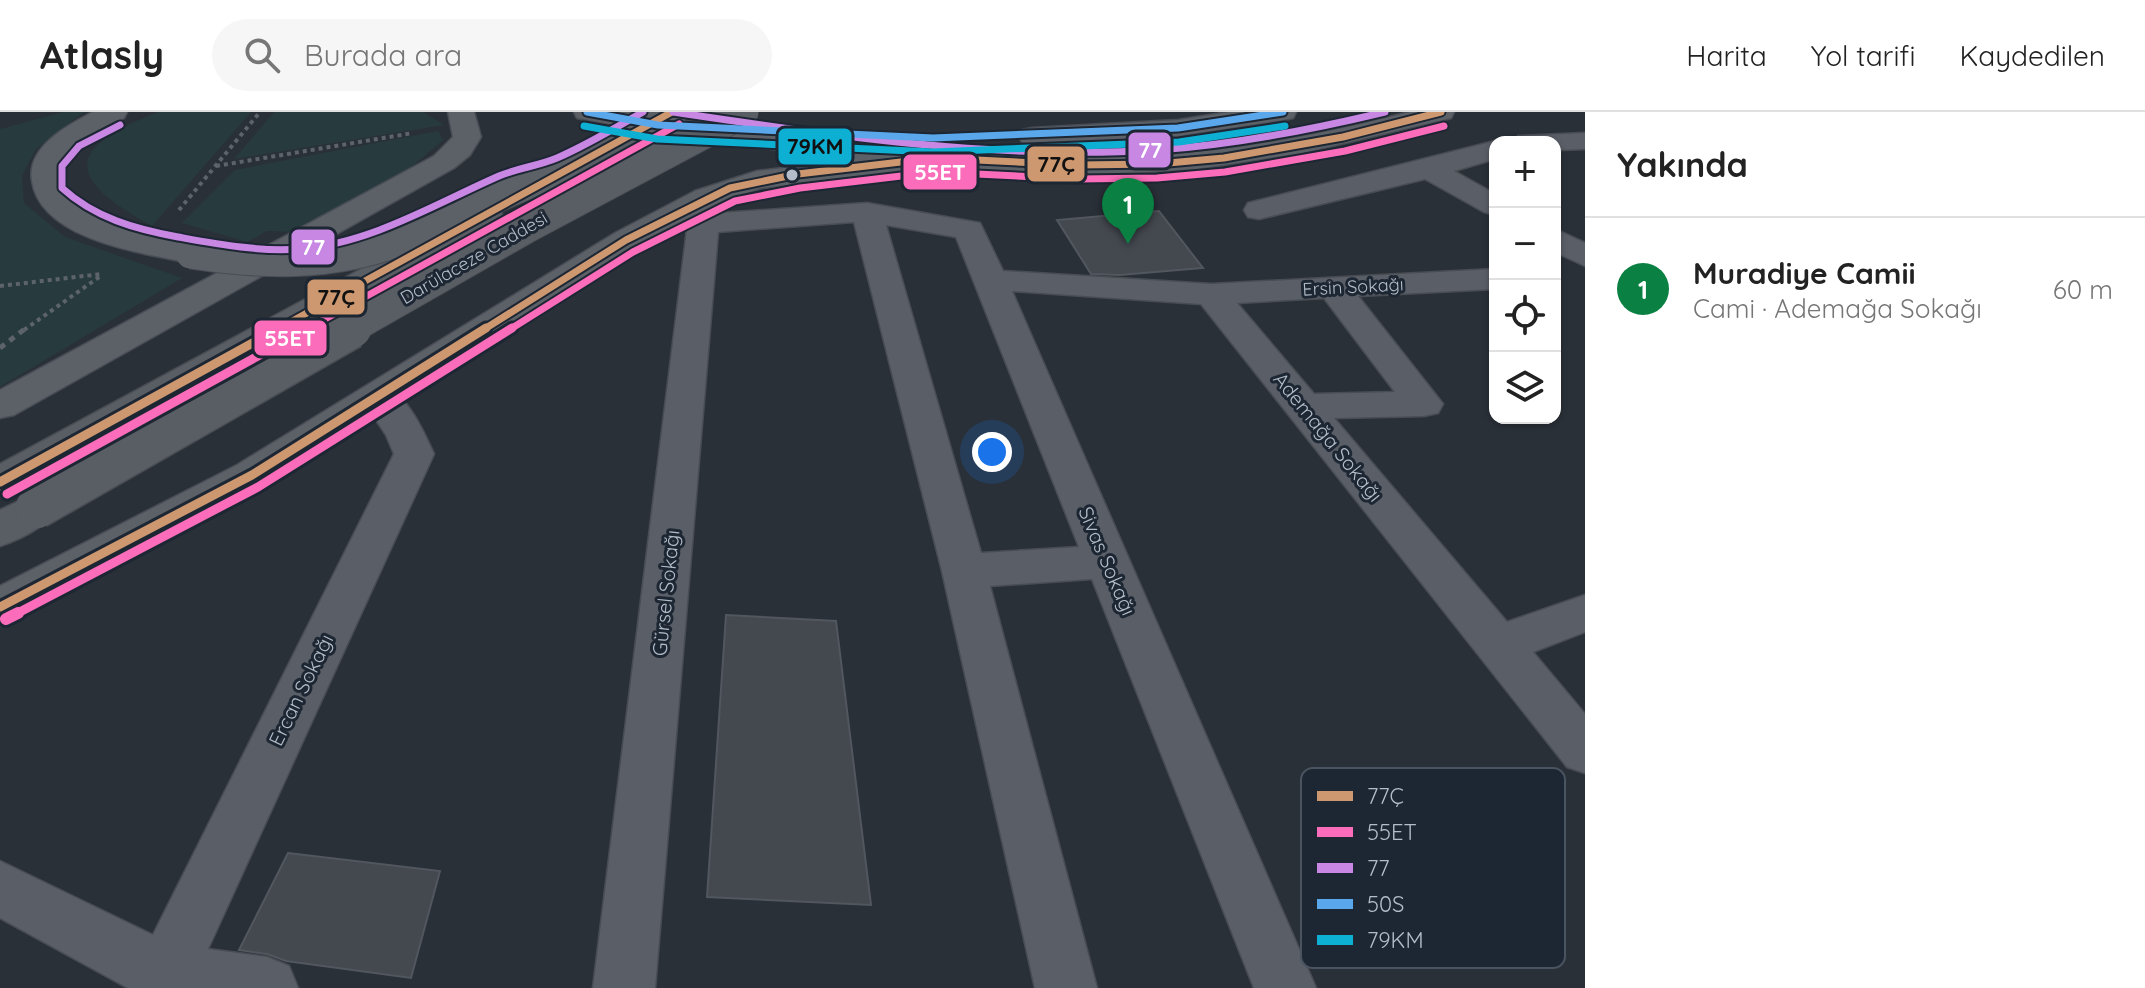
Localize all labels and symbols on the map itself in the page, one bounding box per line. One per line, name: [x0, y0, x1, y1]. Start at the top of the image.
line badge: 79KM: [777, 127, 853, 166]
line badge: 77: [1127, 131, 1172, 169]
text: 79KM: [786, 132, 844, 160]
text: 77: [1138, 136, 1162, 164]
line badge: 77Ç: [1026, 145, 1086, 183]
text: 77Ç: [1037, 150, 1075, 178]
line badge: 55ET: [902, 153, 978, 191]
text: 55ET: [914, 158, 966, 186]
unlabelled marker: [784, 167, 800, 183]
pin: 1: [1102, 178, 1154, 244]
street label: Darülaceze Caddesi: [396, 206, 551, 309]
line badge: 77: [290, 228, 336, 266]
text: 77: [301, 233, 325, 261]
street label: Ersin Sokağı: [1302, 272, 1404, 301]
line badge: 77Ç: [306, 278, 366, 316]
text: 77Ç: [317, 283, 355, 311]
line badge: 55ET: [253, 319, 328, 357]
text: 55ET: [264, 324, 316, 352]
street label: Ademağa Sokağı: [1268, 367, 1388, 507]
your location: [972, 432, 1012, 472]
street label: Sivas Sokağı: [1073, 503, 1142, 619]
street label: Gürsel Sokağı: [646, 529, 685, 657]
street label: Ercan Sokağı: [263, 630, 338, 750]
legend: [1301, 768, 1565, 968]
text: 77Ç: [1367, 782, 1404, 810]
text: 55ET: [1367, 818, 1417, 846]
text: 77: [1367, 854, 1390, 882]
text: 50S: [1367, 890, 1404, 918]
text: 79KM: [1367, 926, 1424, 954]

